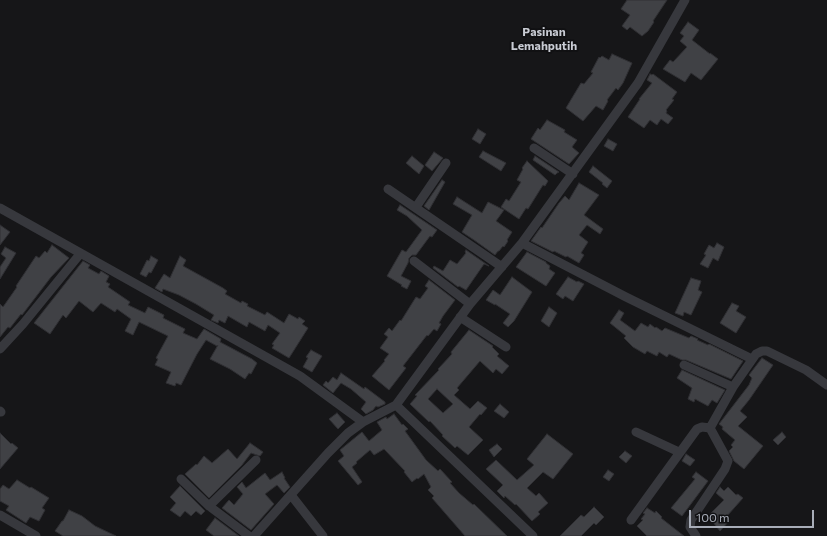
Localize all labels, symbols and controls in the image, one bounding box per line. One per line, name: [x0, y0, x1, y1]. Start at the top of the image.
district label: Pasinan Lemahputih: [511, 25, 577, 53]
scale bar: [691, 502, 816, 528]
text: 100 m: [696, 510, 730, 524]

